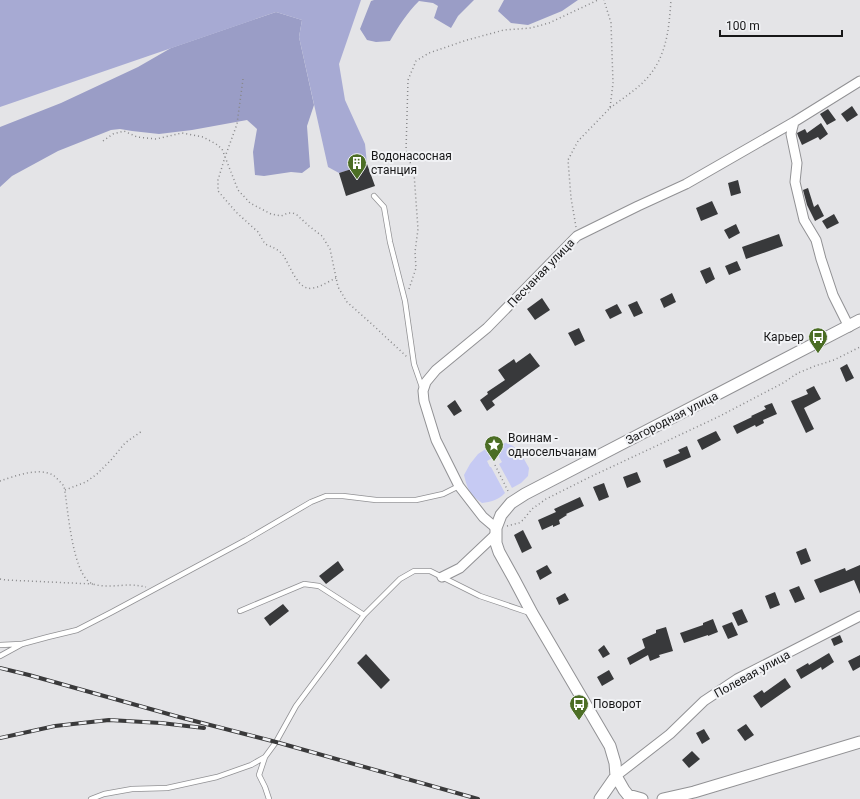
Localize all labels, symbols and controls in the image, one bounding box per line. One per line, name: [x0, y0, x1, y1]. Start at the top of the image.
scale bar: [720, 12, 842, 38]
text: 100 m: [726, 19, 760, 33]
place label: Водонасосная станция: [371, 149, 452, 177]
building icon: Водонасосная станция: [346, 152, 368, 180]
street label: Песчаная улица: [505, 236, 577, 310]
bus stop icon: Карьер: [807, 326, 829, 354]
place label: Карьер: [763, 330, 804, 344]
street label: Загородная улица: [623, 389, 721, 447]
place label: Воинам - односельчанам: [508, 431, 597, 459]
place icon: Воинам - односельчанам: [483, 434, 505, 462]
street label: Полевая улица: [712, 647, 792, 701]
bus stop icon: Поворот: [568, 693, 590, 721]
place label: Поворот: [593, 697, 642, 711]

